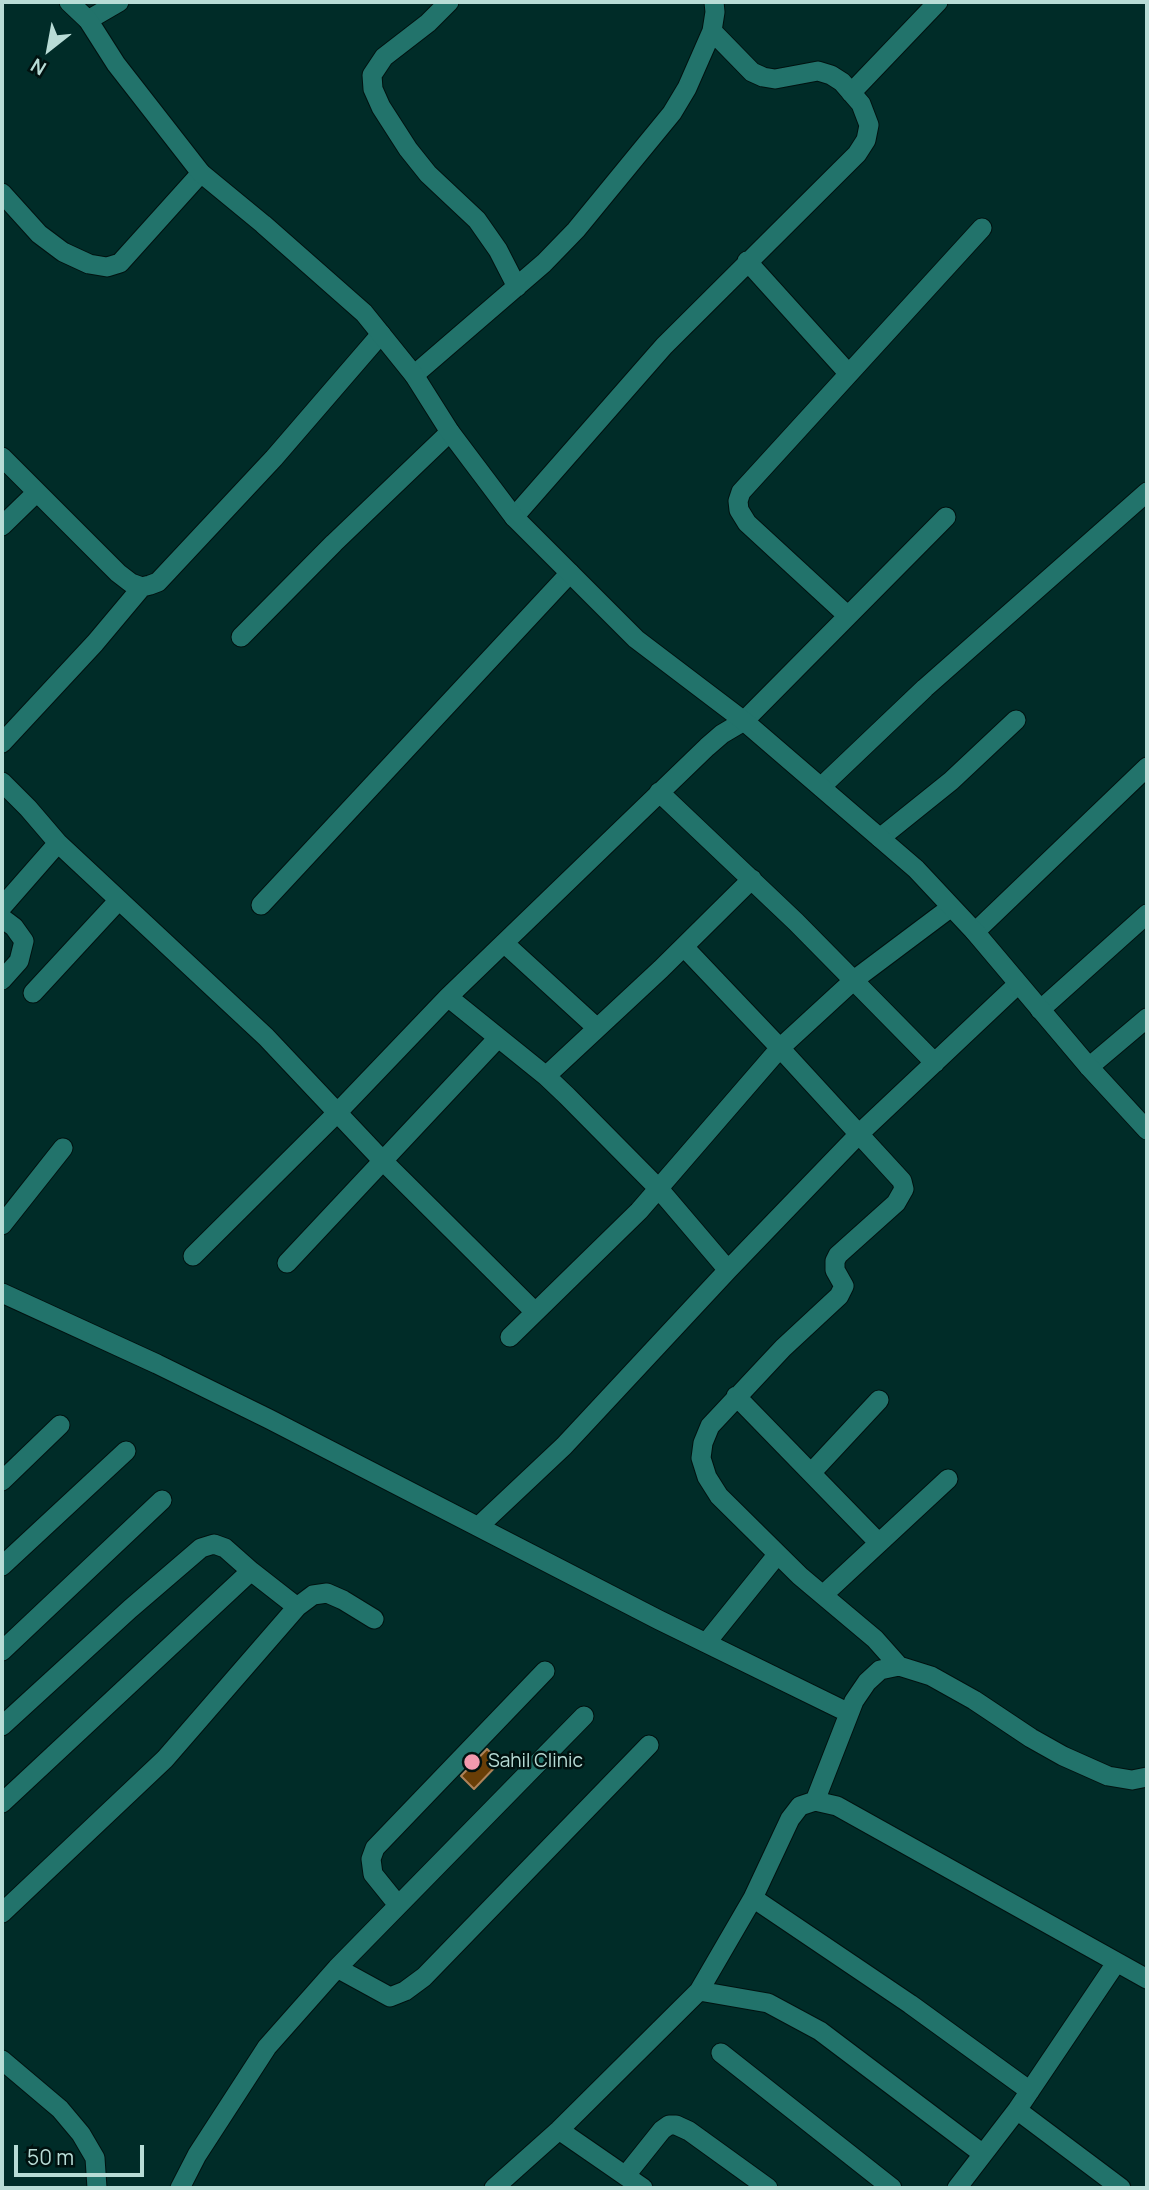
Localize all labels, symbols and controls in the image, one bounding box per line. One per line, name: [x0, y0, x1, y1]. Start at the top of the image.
north arrow: [14, 14, 84, 84]
text: N: [26, 52, 51, 82]
place label: Sahil Clinic: [488, 1751, 583, 1773]
marker: Sahil Clinic: [462, 1752, 482, 1772]
scale bar: [18, 2130, 147, 2174]
text: 50 m: [27, 2143, 74, 2171]

